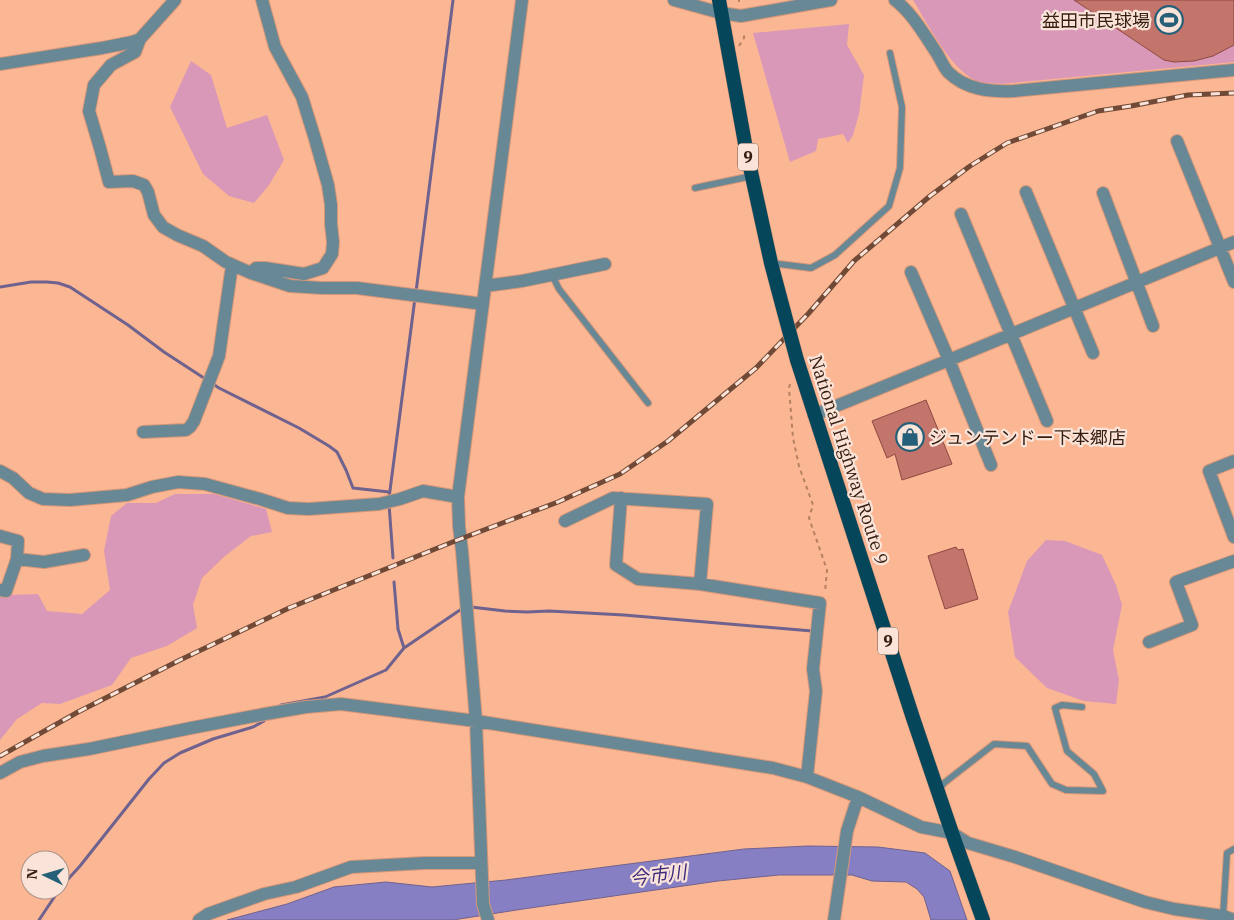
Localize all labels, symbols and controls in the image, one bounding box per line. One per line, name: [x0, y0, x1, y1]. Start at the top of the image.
sports icon: 益田市民球場: [1154, 5, 1184, 35]
place label: 益田市民球場: [1042, 9, 1150, 32]
road number: 9: [738, 144, 758, 170]
street label: National Highway Route 9: [804, 352, 894, 568]
shop icon: ジュンテンドー下本郷店: [895, 422, 925, 452]
place label: ジュンテンドー下本郷店: [929, 426, 1126, 449]
road number: 9: [878, 627, 898, 654]
north arrow: [20, 850, 70, 900]
water label: 今市川: [628, 859, 690, 890]
text: N: [23, 868, 41, 880]

